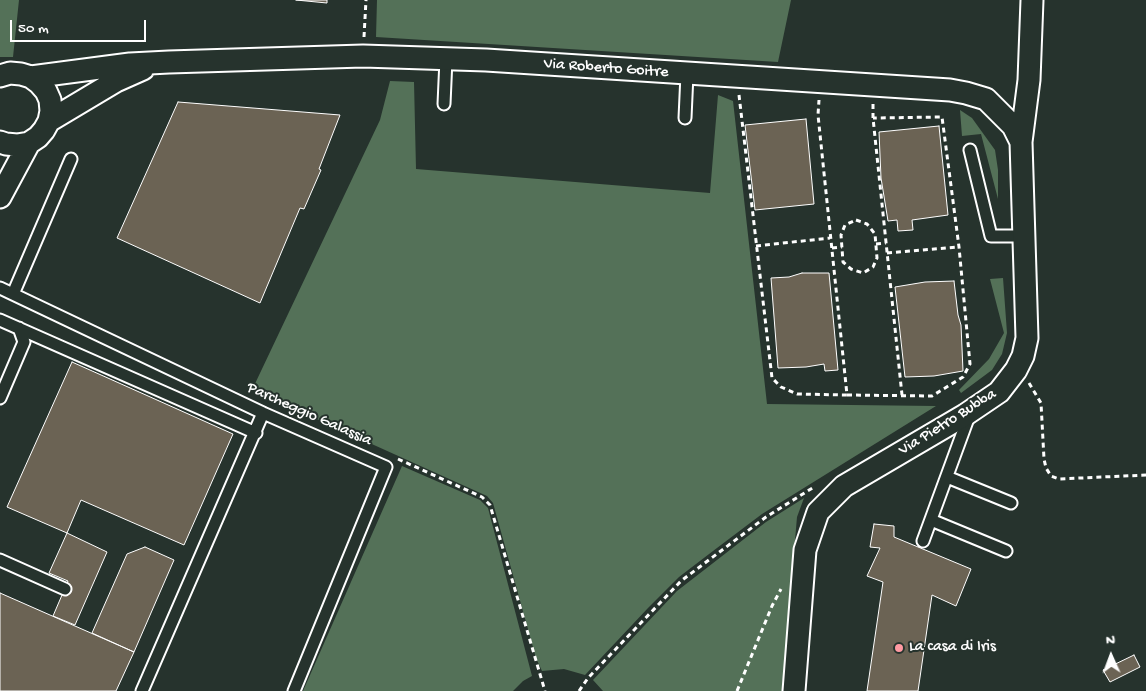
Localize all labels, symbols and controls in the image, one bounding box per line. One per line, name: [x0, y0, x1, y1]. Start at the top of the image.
scale bar: [12, 10, 149, 42]
text: 50 m: [18, 20, 49, 38]
street label: Via Roberto Goitre: [543, 55, 669, 83]
street label: Parcheggio Galassia: [243, 379, 375, 451]
street label: Via Pietro Bubba: [896, 385, 1000, 461]
north arrow: [1086, 631, 1136, 681]
text: N: [1106, 632, 1115, 649]
place label: La casa di Iris: [909, 638, 996, 658]
marker: La casa di Iris: [893, 642, 905, 654]

